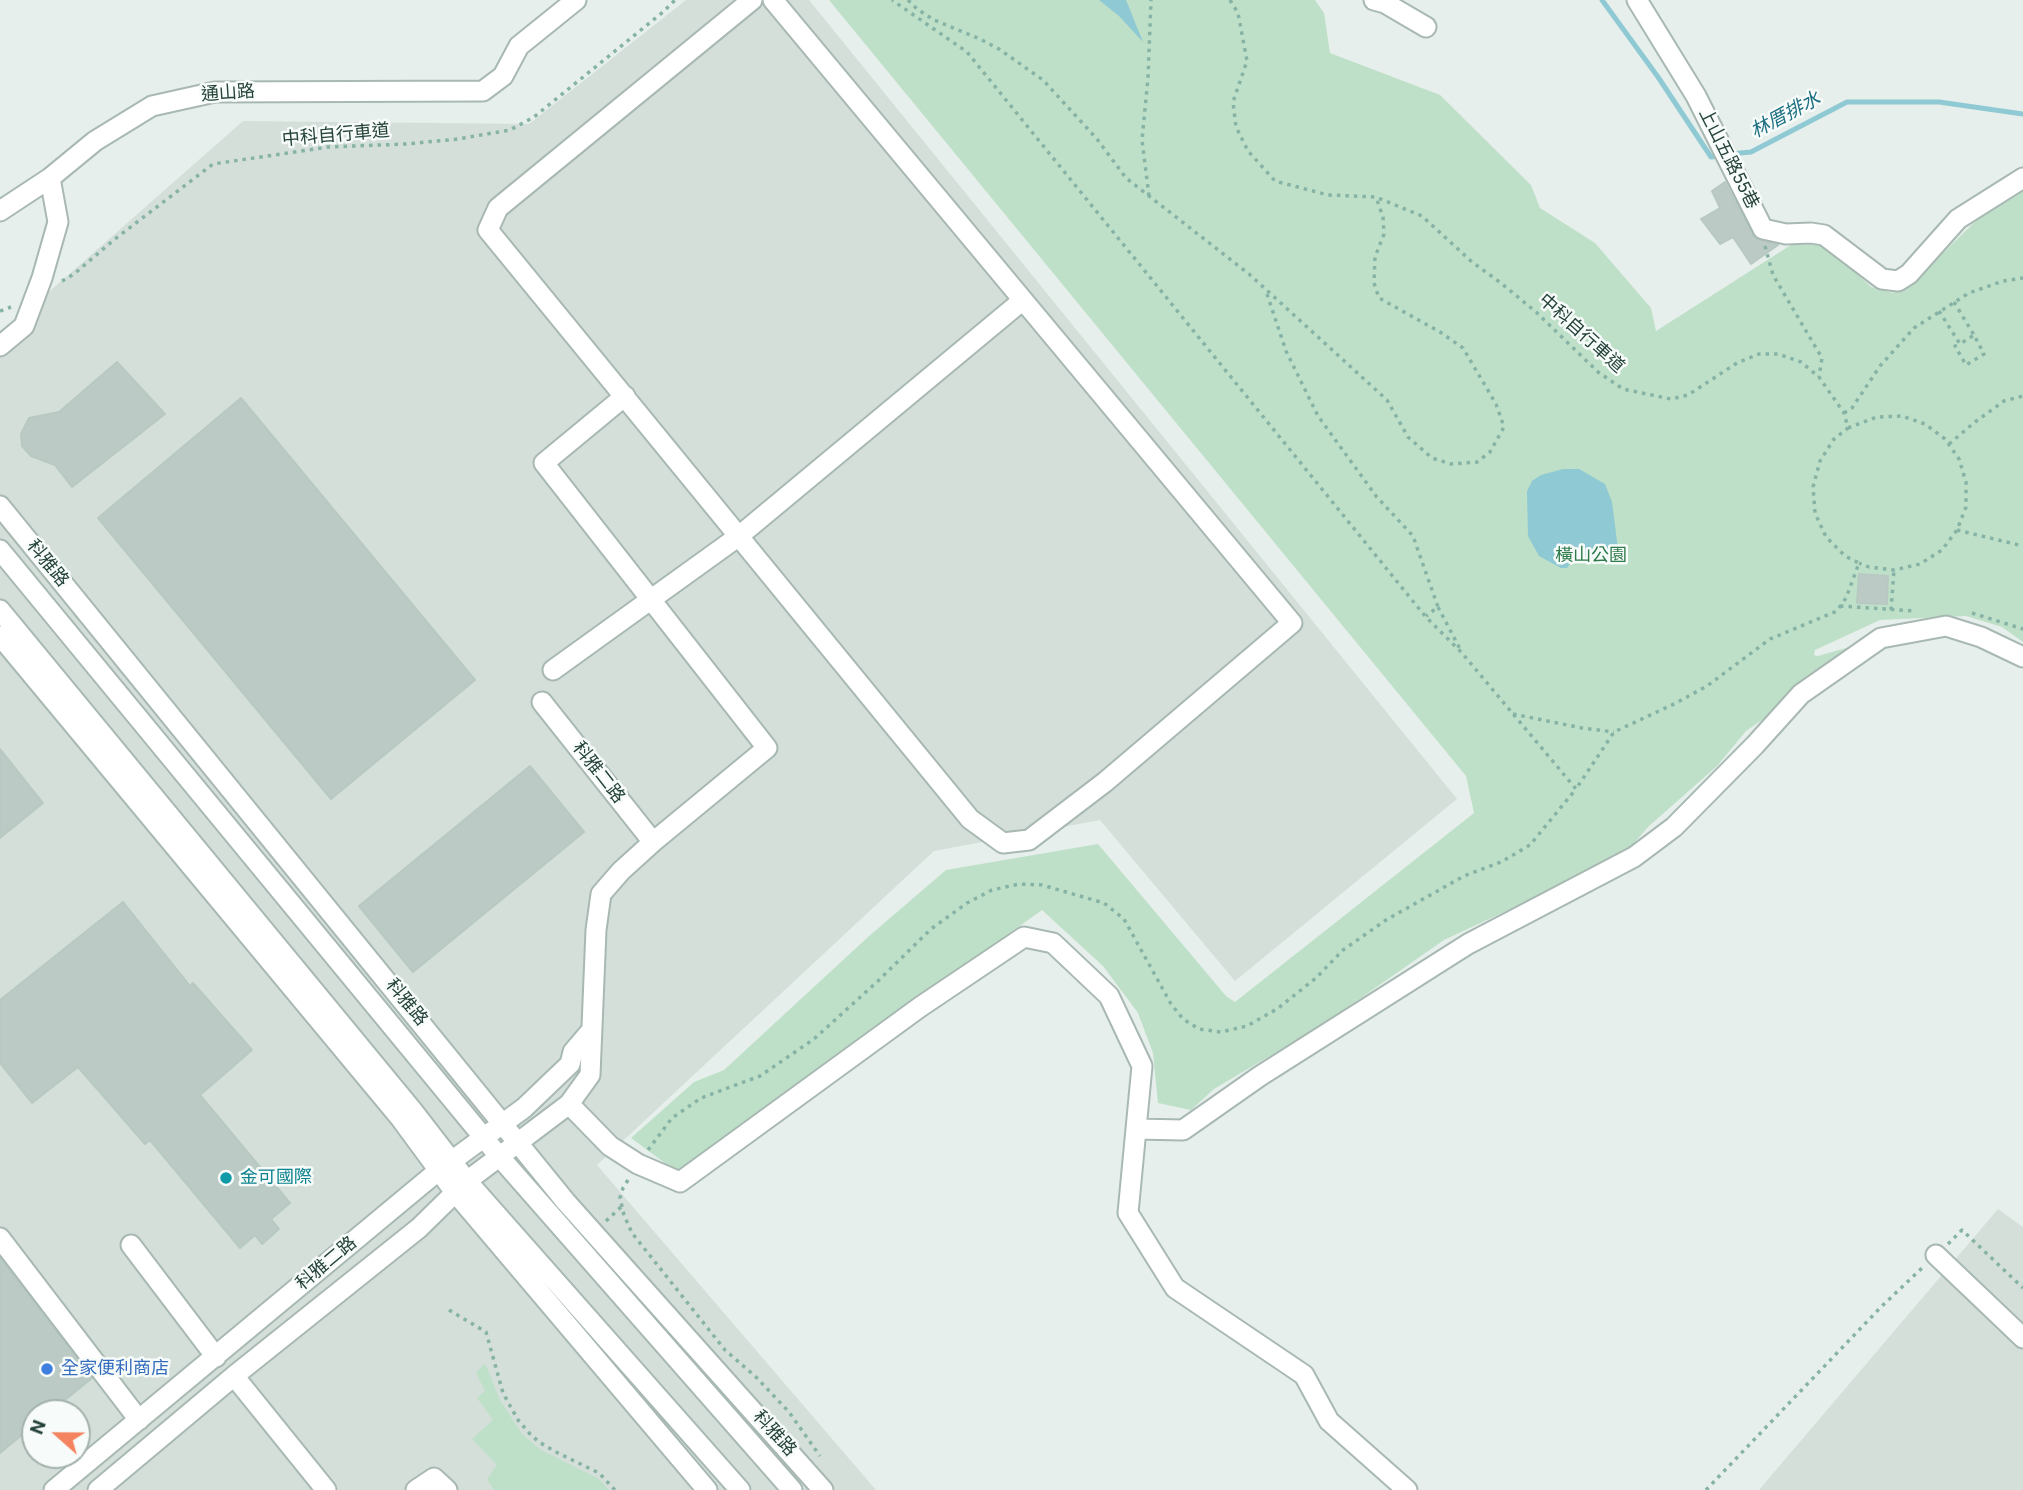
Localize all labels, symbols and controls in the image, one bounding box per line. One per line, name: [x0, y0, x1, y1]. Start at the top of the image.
street label: 通山路: [200, 81, 256, 107]
water label: 林厝排水: [1747, 88, 1825, 144]
street label: 上山五路55巷: [1693, 105, 1763, 213]
street label: 中科自行車道: [281, 121, 391, 151]
street label: 中科自行車道: [1534, 290, 1628, 378]
street label: 科雅路: [22, 536, 72, 592]
park label: 橫山公園: [1555, 545, 1627, 567]
street label: 科雅二路: [567, 738, 629, 808]
street label: 科雅路: [381, 975, 431, 1031]
place label: 金可國際: [240, 1167, 312, 1189]
marker: 金可國際: [218, 1170, 234, 1186]
street label: 科雅二路: [292, 1233, 362, 1295]
place label: 全家便利商店: [61, 1358, 169, 1380]
marker: 全家便利商店: [39, 1361, 55, 1377]
north arrow: [21, 1399, 91, 1469]
street label: 科雅路: [748, 1407, 800, 1461]
text: N: [25, 1417, 51, 1437]

